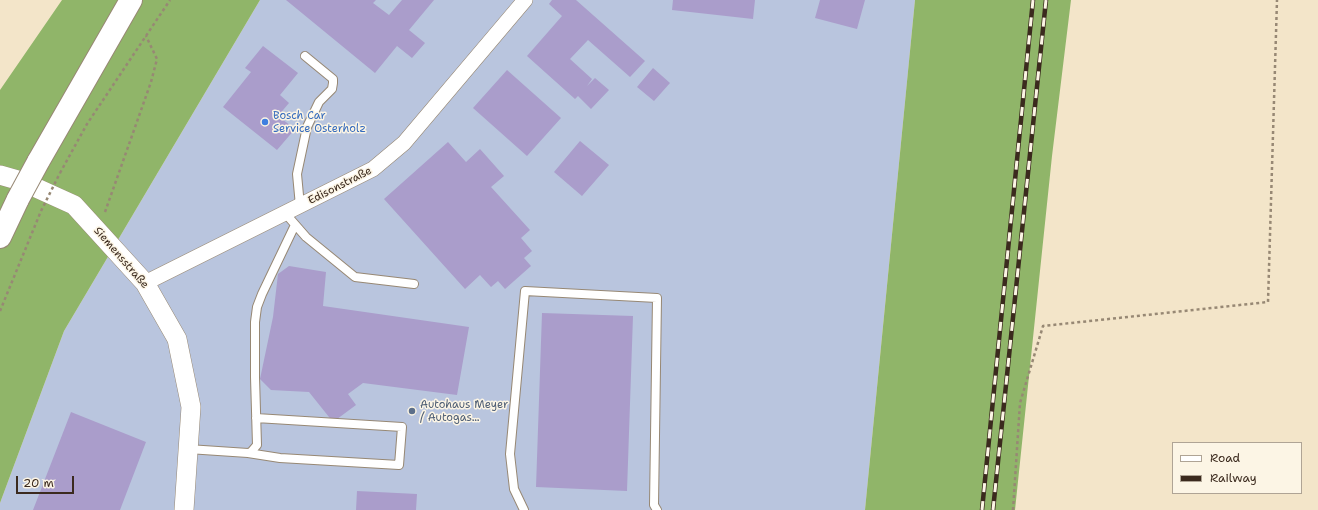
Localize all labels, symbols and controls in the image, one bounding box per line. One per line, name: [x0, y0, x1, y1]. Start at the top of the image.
place label: Bosch Car Service Osterholz: [273, 109, 366, 135]
marker: Bosch Car Service Osterholz: [260, 117, 270, 127]
street label: Edisonstraße: [306, 164, 374, 208]
street label: Siemensstraße: [91, 225, 151, 291]
place label: Autohaus Meyer / Autogas...: [420, 398, 508, 424]
marker: Autohaus Meyer / Autogas...: [407, 406, 417, 416]
legend: [1172, 442, 1302, 494]
text: Road: [1210, 450, 1240, 466]
scale bar: [18, 468, 76, 494]
text: Railway: [1210, 470, 1257, 486]
text: 20 m: [23, 475, 54, 491]

